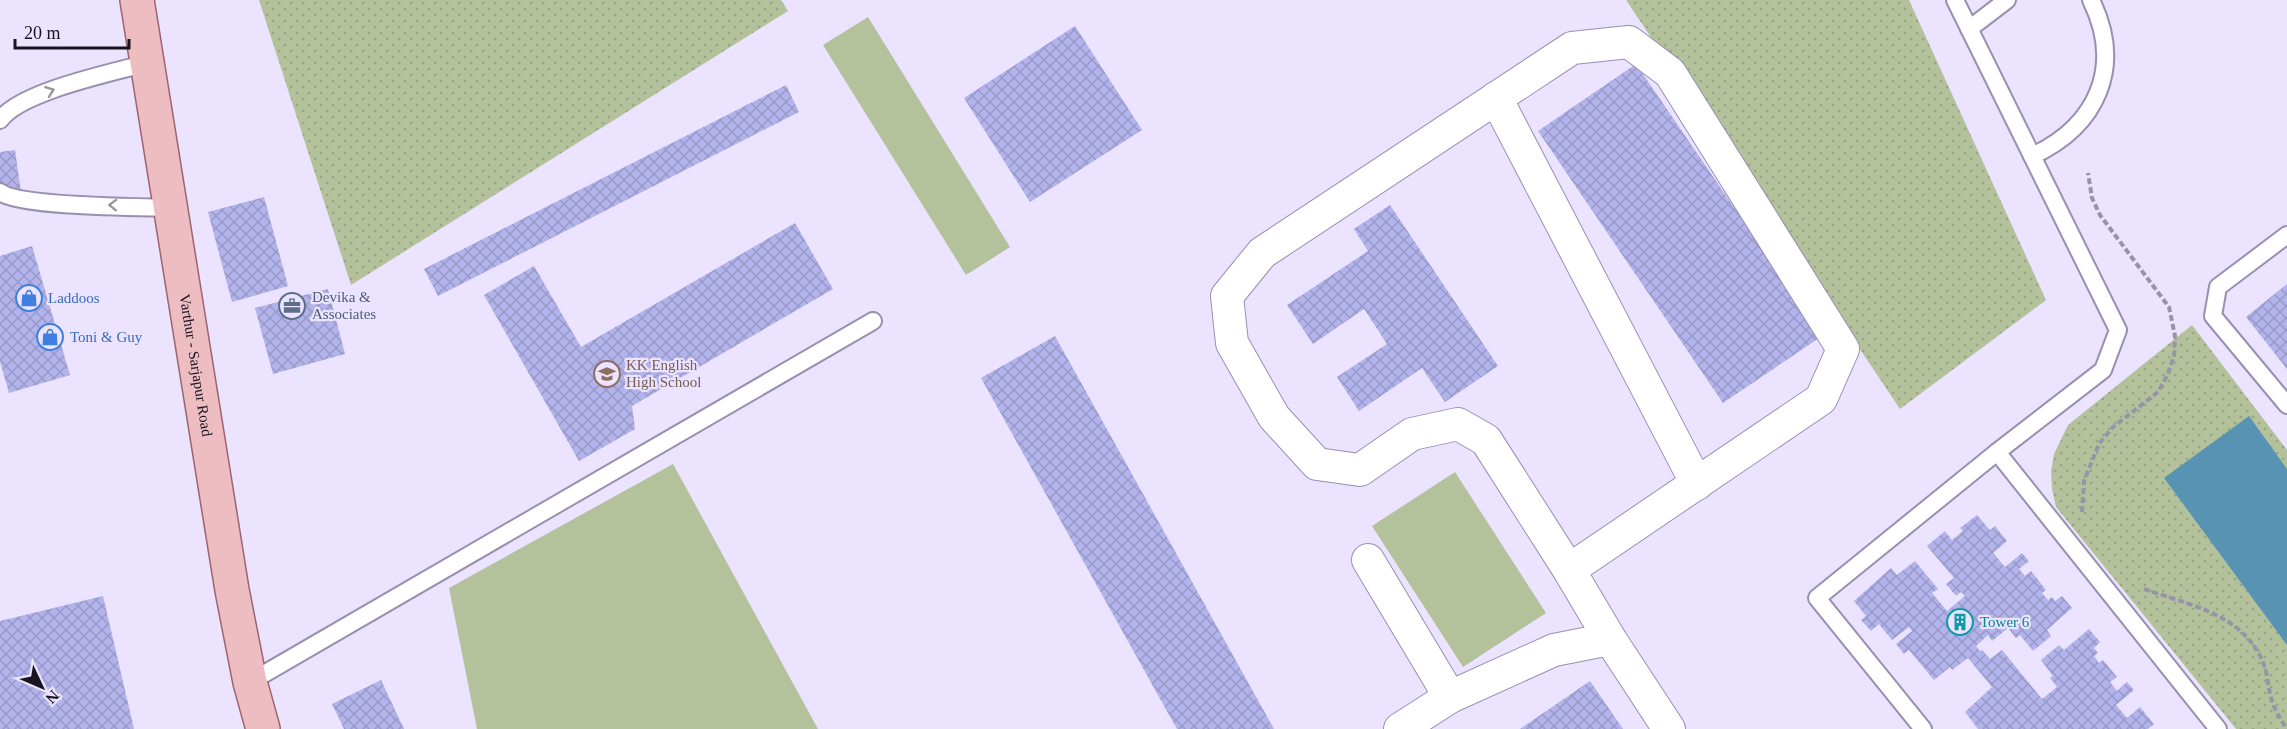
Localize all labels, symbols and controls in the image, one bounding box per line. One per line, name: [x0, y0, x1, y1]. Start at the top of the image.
scale bar: [15, 12, 129, 50]
text: 20 m: [24, 23, 61, 43]
one-way arrow: [44, 85, 55, 98]
one-way arrow: [108, 199, 117, 212]
shop icon: Laddoos: [14, 283, 44, 313]
place label: Devika & Associates: [312, 289, 376, 322]
place label: Laddoos: [48, 290, 100, 306]
office icon: Devika & Associates: [277, 291, 307, 321]
street label: Varthur - Sarjapur Road: [176, 293, 215, 438]
shop icon: Toni & Guy: [35, 322, 65, 352]
place label: Toni & Guy: [70, 329, 143, 345]
place label: KK English High School: [626, 357, 701, 390]
school or university icon: KK English High School: [592, 359, 622, 389]
building icon: Tower 6: [1945, 607, 1975, 637]
place label: Tower 6: [1980, 614, 2030, 630]
north arrow: [12, 657, 72, 717]
text: N: [42, 687, 63, 707]

